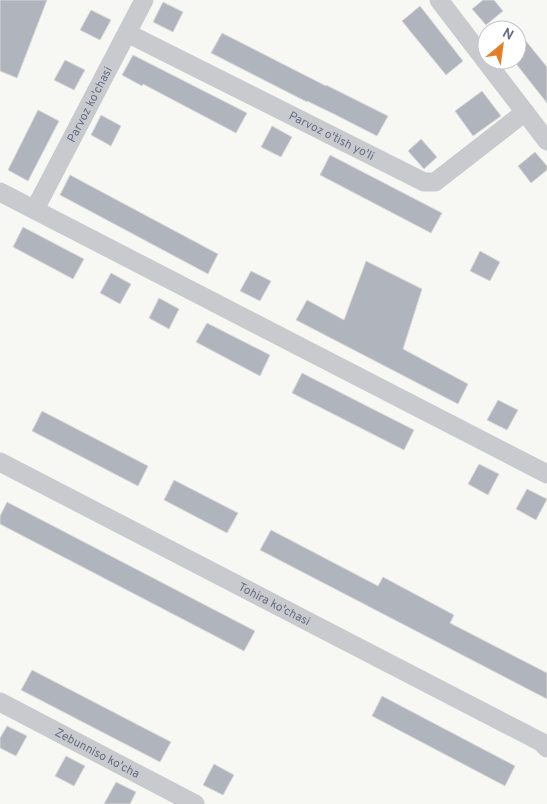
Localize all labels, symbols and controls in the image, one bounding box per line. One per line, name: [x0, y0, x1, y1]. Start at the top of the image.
north arrow: [477, 20, 527, 70]
text: N: [499, 25, 516, 45]
street label: Parvoz ko'chasi: [64, 64, 117, 145]
street label: Parvoz o'tish yo'li: [286, 108, 377, 165]
street label: Tohira ko'chasi: [235, 580, 313, 630]
street label: Zebunniso ko'cha: [52, 725, 142, 783]

